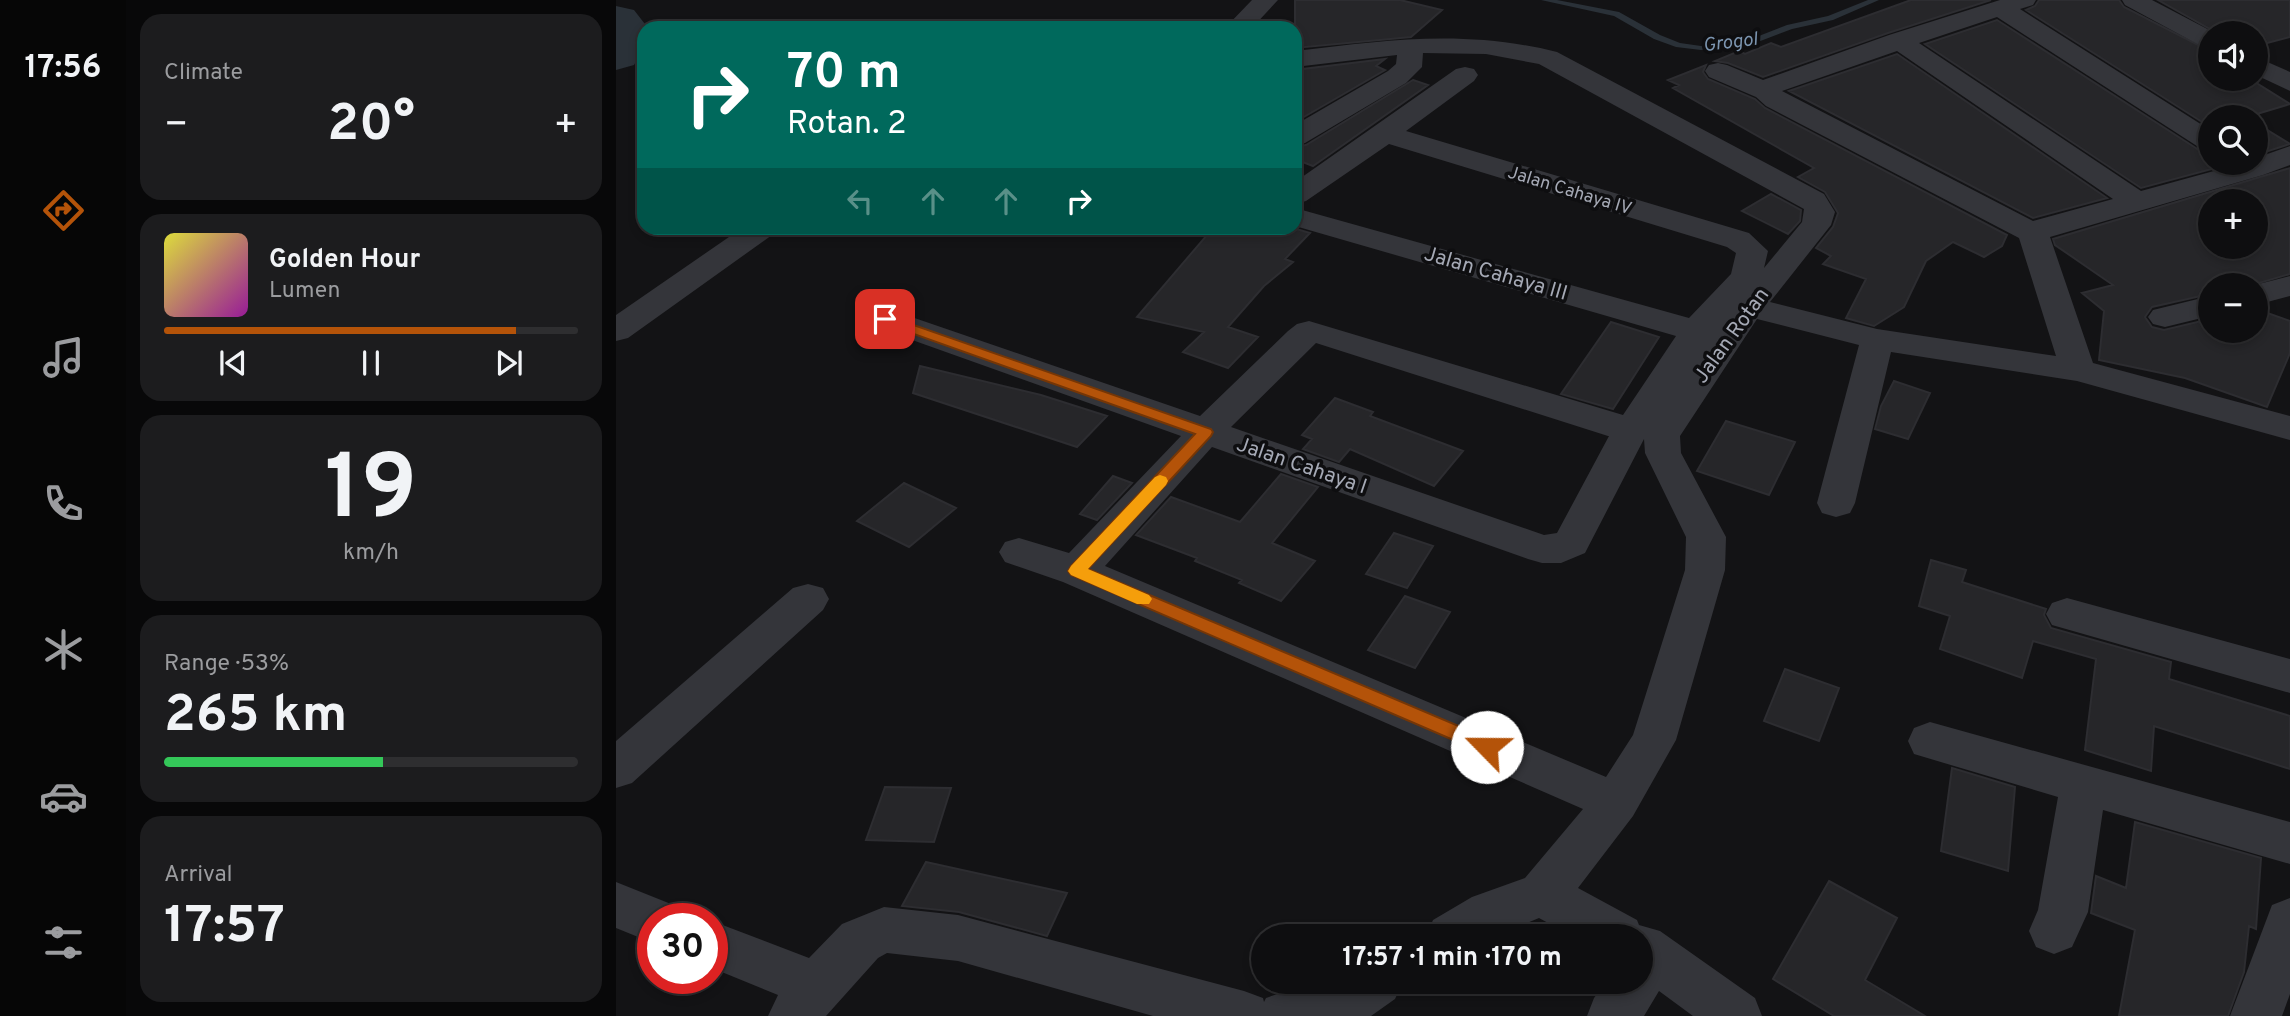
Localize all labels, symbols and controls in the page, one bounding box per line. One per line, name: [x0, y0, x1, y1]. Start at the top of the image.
map controls: [2198, 21, 2268, 343]
button: sound: [2198, 21, 2268, 91]
water label: Grogol: [1702, 28, 1760, 58]
text: 70 m: [787, 44, 901, 106]
text: 17:56: [25, 49, 101, 89]
icon: right: [672, 49, 763, 140]
text: Climate: [164, 59, 243, 88]
text: 20°: [327, 93, 415, 159]
text: −: [164, 102, 189, 151]
text: +: [553, 102, 578, 151]
text: Rotan. 2: [787, 105, 907, 145]
button: search: [2198, 105, 2268, 175]
street label: Jalan Cahaya IV: [1505, 162, 1634, 221]
icon: left: [841, 182, 879, 220]
icon: ahead: [914, 182, 952, 220]
icon: ahead: [987, 182, 1025, 220]
icon: right: [1060, 182, 1098, 220]
icon: directions: [39, 186, 88, 235]
button: +: [2198, 189, 2268, 259]
street label: Jalan Cahaya III: [1421, 241, 1570, 308]
text: Golden Hour: [269, 244, 420, 277]
button: −: [2198, 273, 2268, 343]
text: Lumen: [269, 277, 340, 306]
street label: Jalan Rotan: [1688, 283, 1776, 389]
pin: [855, 289, 915, 349]
icon: arrive: [866, 300, 904, 338]
icon: music: [39, 333, 88, 382]
icon: previous: [214, 344, 252, 382]
icon: pause: [352, 344, 390, 382]
icon: next: [490, 344, 528, 382]
street label: Jalan Cahaya I: [1233, 431, 1370, 501]
text: 19: [325, 436, 417, 551]
icon: phone: [39, 479, 88, 528]
text: km/h: [343, 539, 399, 568]
icon: climate: [39, 625, 88, 674]
text: Range · 53%: [164, 650, 289, 679]
text: 265 km: [164, 684, 347, 750]
position arrow: [1450, 710, 1524, 784]
icon: car: [39, 772, 88, 821]
text: Arrival: [164, 861, 233, 890]
text: 17:57: [164, 895, 285, 961]
speed limit sign: 30: [637, 903, 728, 994]
icon: filters: [39, 918, 88, 967]
text: 17:57 · 1 min · 170 m: [1342, 942, 1562, 975]

